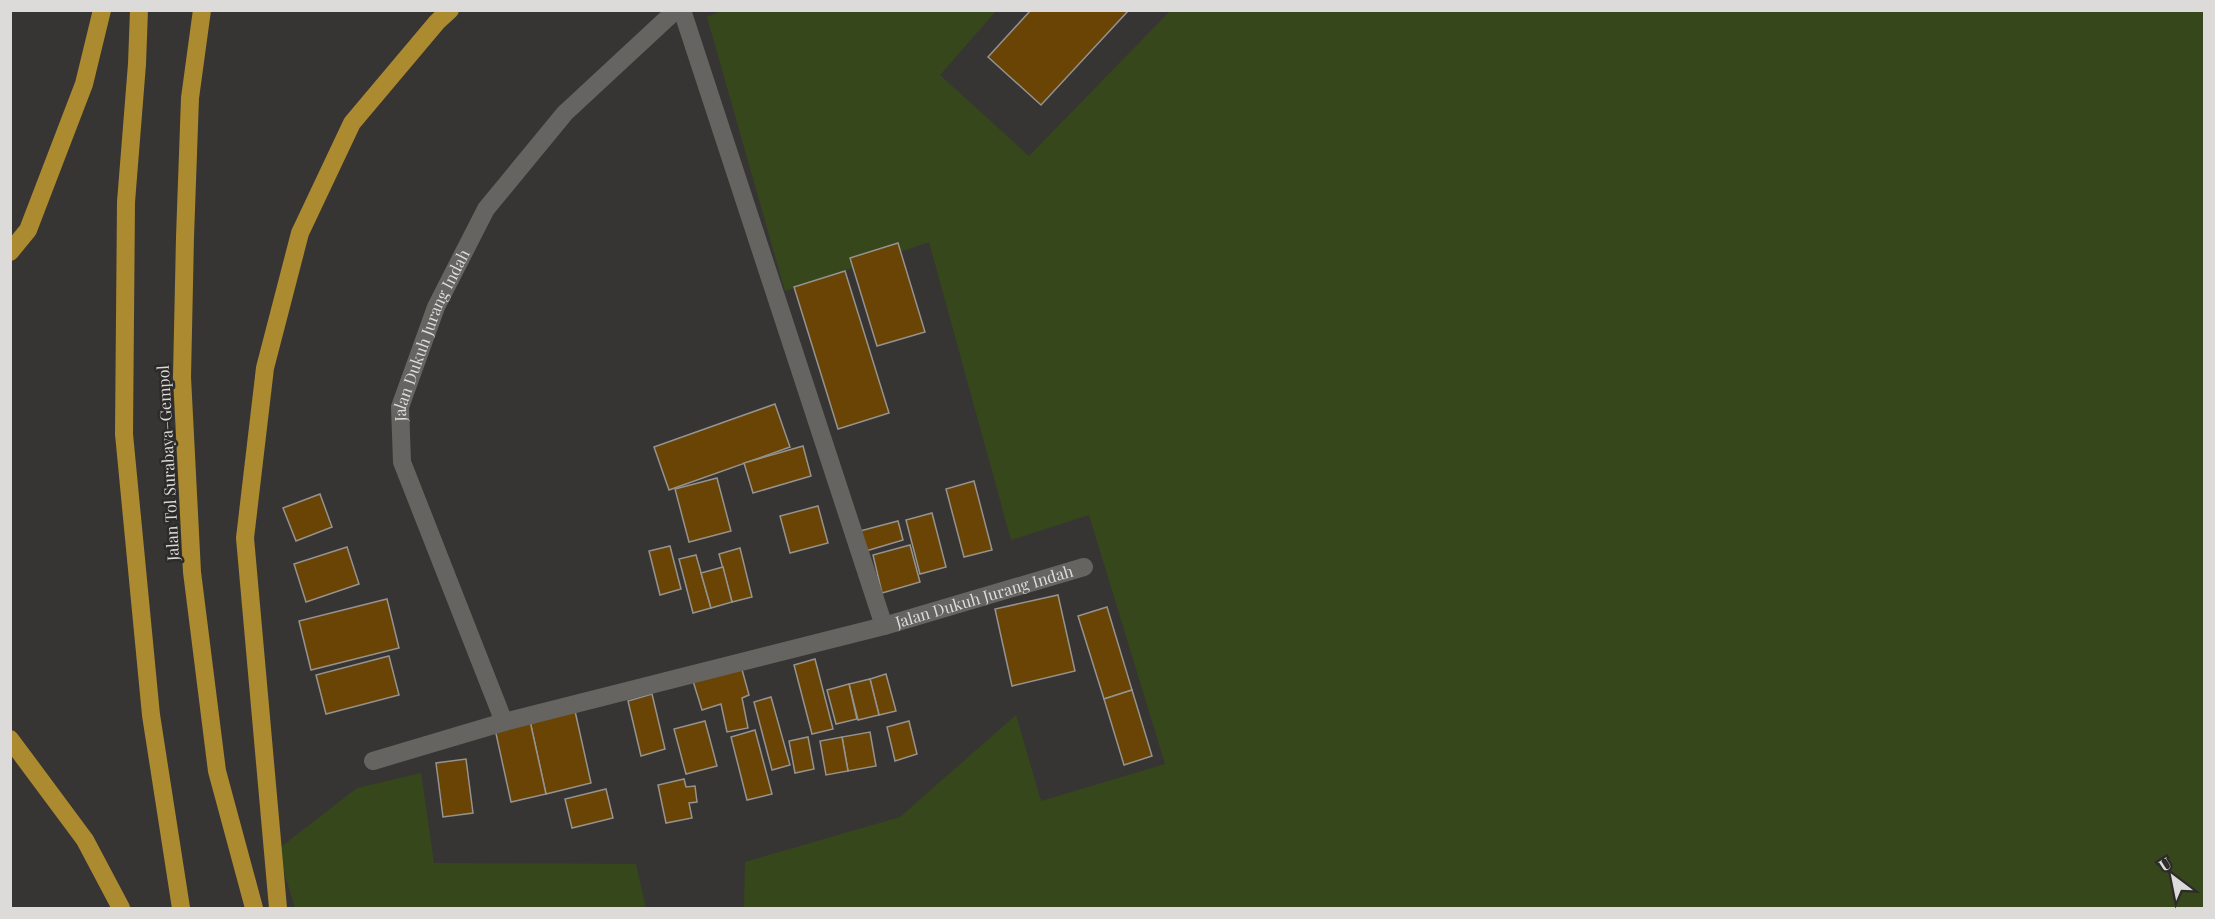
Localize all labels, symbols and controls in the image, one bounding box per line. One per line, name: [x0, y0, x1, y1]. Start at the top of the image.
street label: Jalan Dukuh Jurang Indah: [389, 245, 474, 423]
street label: Jalan Tol Surabaya–Gempol: [152, 364, 183, 562]
street label: Jalan Dukuh Jurang Indah: [892, 560, 1076, 632]
north arrow: [2143, 847, 2203, 907]
text: U: [2155, 852, 2175, 876]

